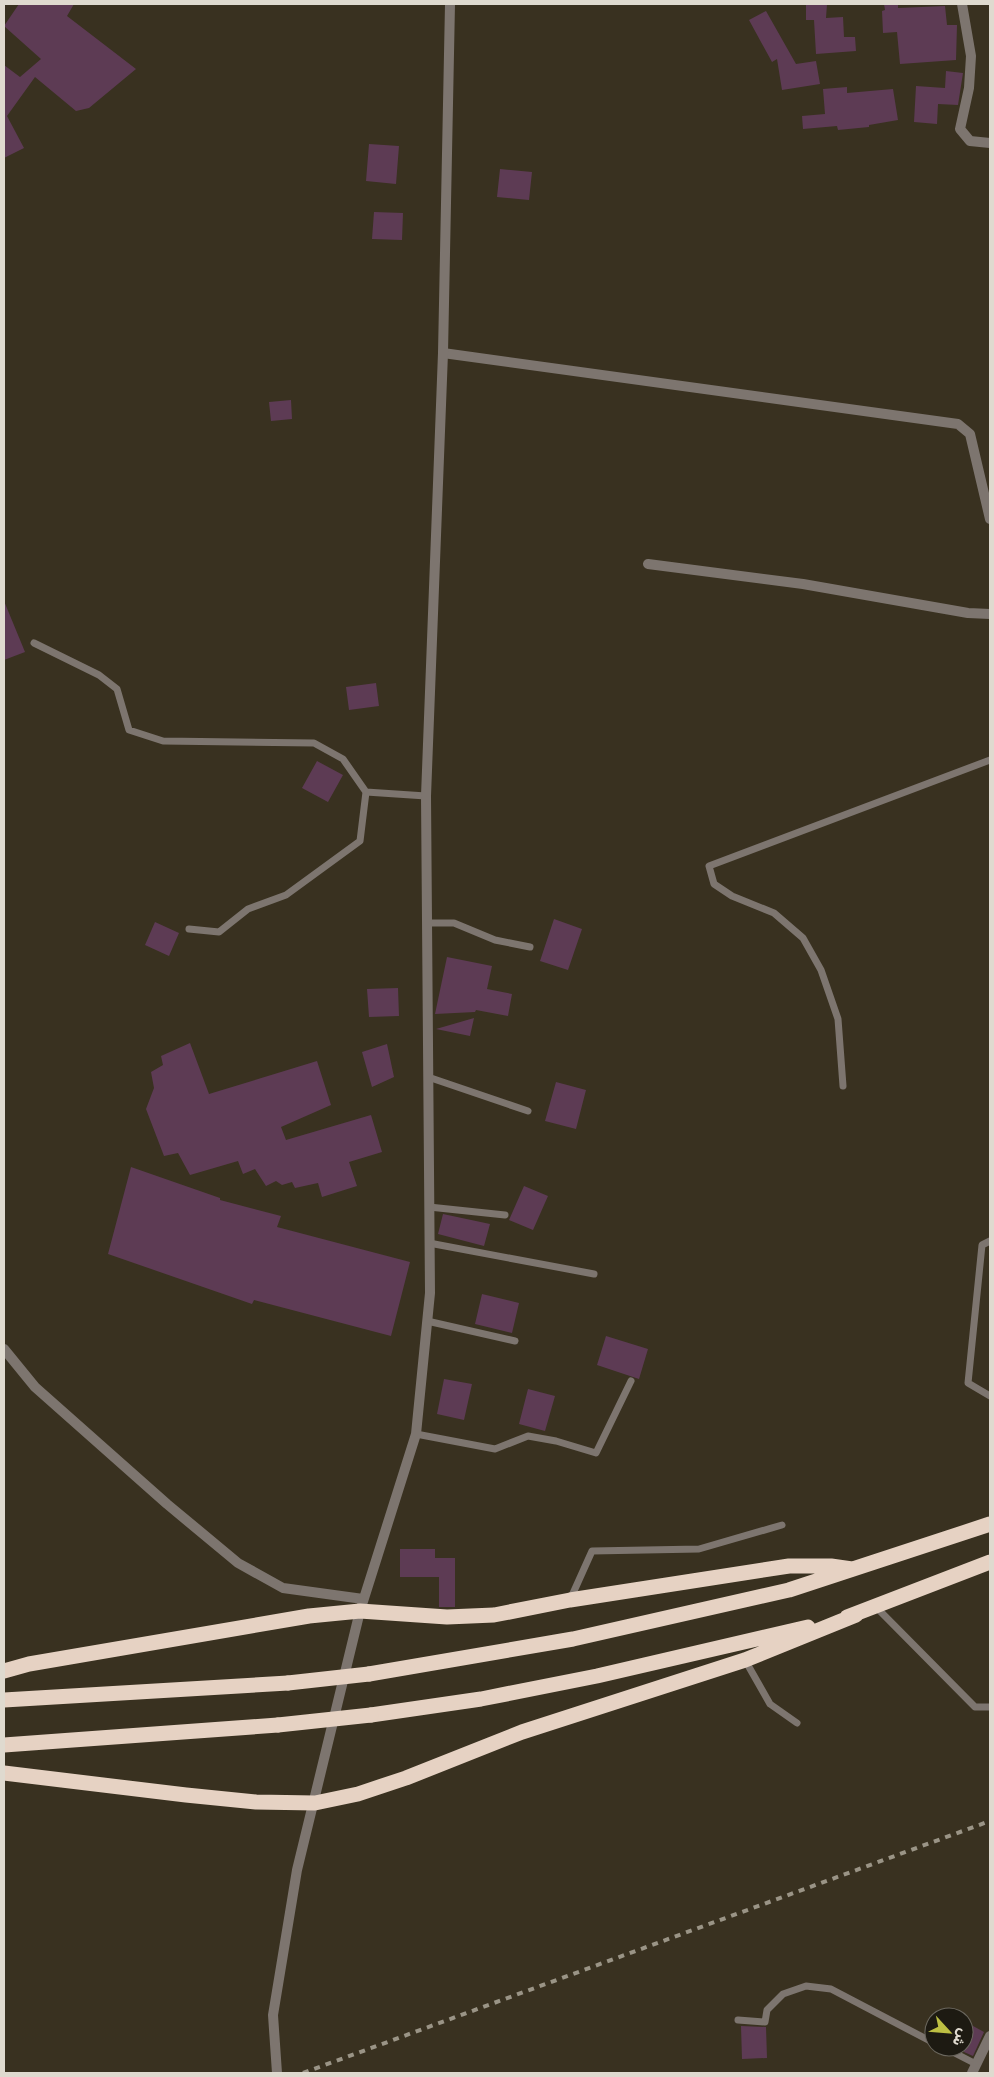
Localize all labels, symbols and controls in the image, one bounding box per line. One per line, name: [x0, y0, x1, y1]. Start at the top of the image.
north arrow: [924, 2007, 974, 2057]
text: ش: [949, 2026, 972, 2049]

